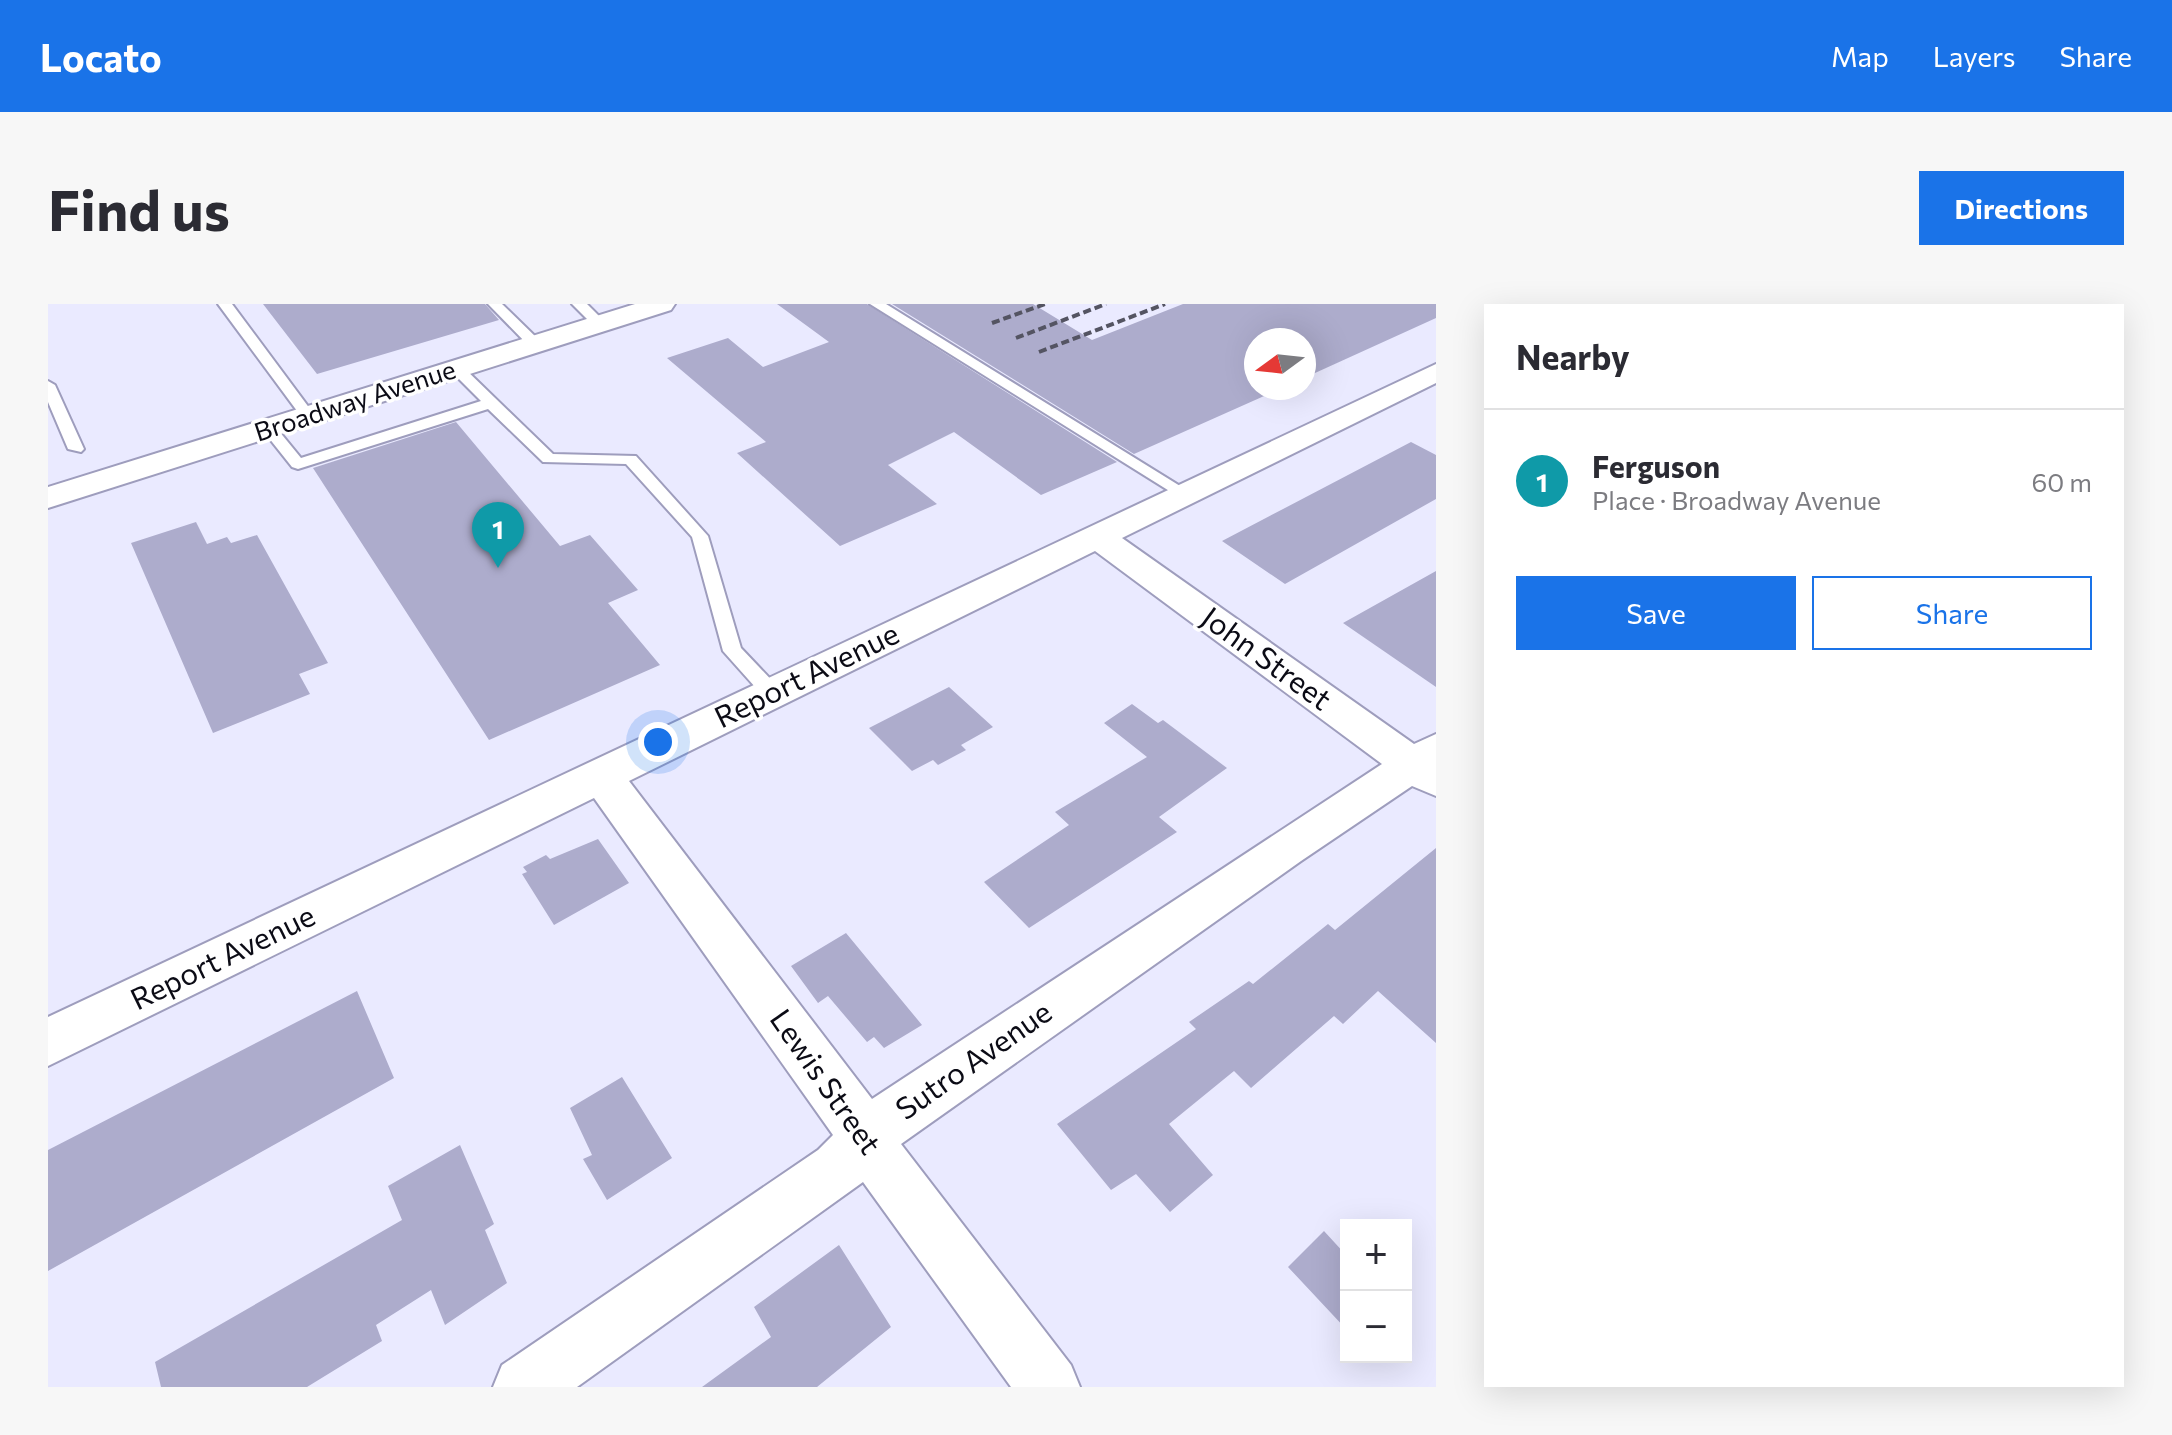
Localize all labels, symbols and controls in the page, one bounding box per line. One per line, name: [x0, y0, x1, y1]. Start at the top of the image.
text: Locato: [40, 33, 162, 80]
text: Map: [1831, 39, 1889, 73]
text: Layers: [1933, 39, 2015, 73]
text: Share: [2059, 39, 2132, 73]
button: Directions: [1919, 171, 2124, 245]
text: Find us: [48, 174, 230, 243]
north arrow: [1244, 328, 1316, 400]
text: Nearby: [1516, 335, 1630, 377]
street label: Broadway Avenue: [250, 352, 459, 447]
text: Ferguson: [1592, 447, 1720, 484]
text: 1: [1536, 466, 1548, 497]
text: 60 m: [2032, 466, 2092, 497]
text: Place · Broadway Avenue: [1592, 484, 1881, 515]
pin: 1: [472, 502, 524, 568]
button: Save: [1516, 576, 1796, 650]
button: Share: [1812, 576, 2092, 650]
street label: John Street: [1195, 597, 1340, 716]
street label: Report Avenue: [708, 613, 904, 734]
your location: [638, 722, 678, 762]
street label: Report Avenue: [124, 895, 320, 1016]
street label: Sutro Avenue: [887, 992, 1058, 1126]
street label: Lewis Street: [764, 1001, 891, 1160]
map controls: [1340, 1219, 1412, 1363]
button: +: [1340, 1219, 1412, 1291]
button: −: [1340, 1291, 1412, 1363]

